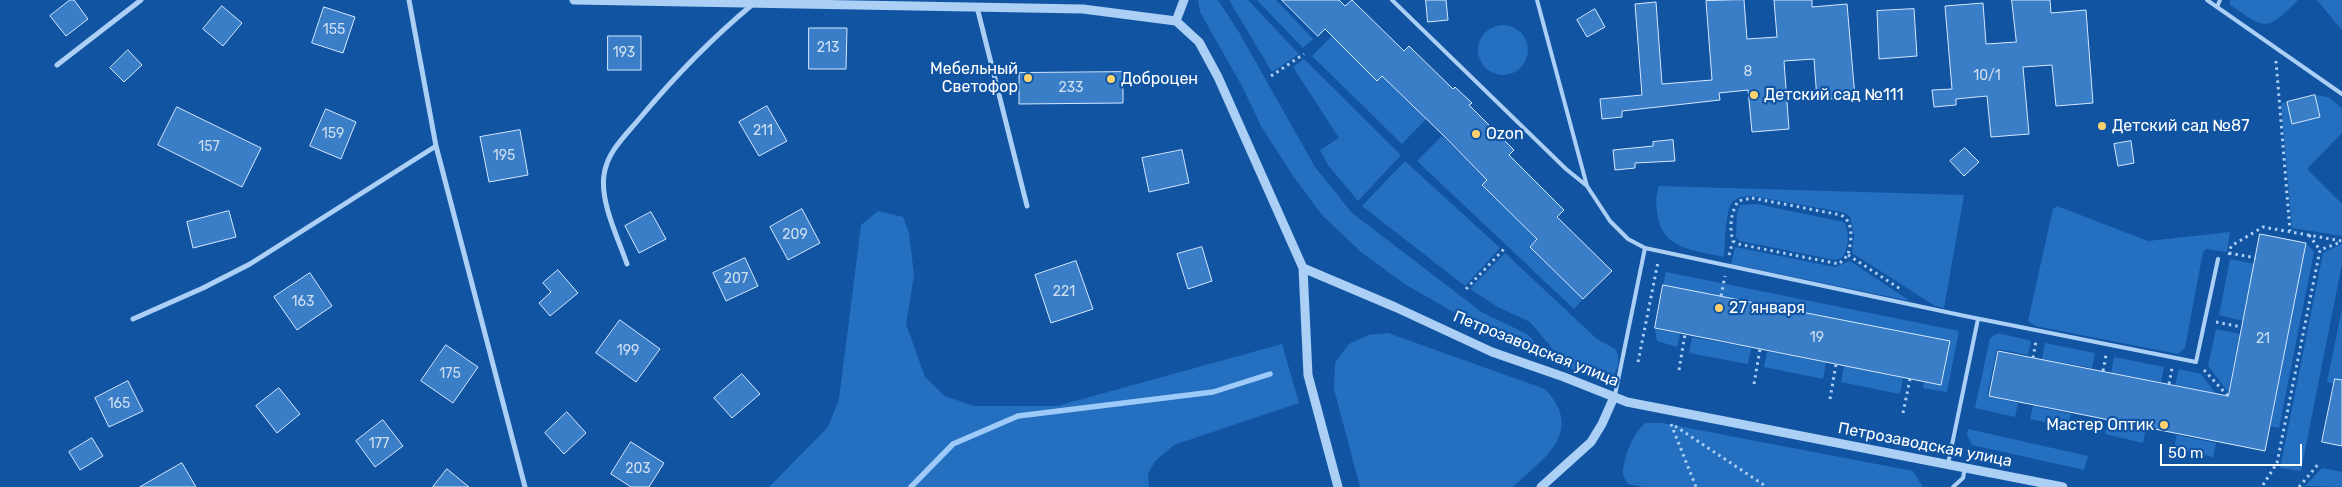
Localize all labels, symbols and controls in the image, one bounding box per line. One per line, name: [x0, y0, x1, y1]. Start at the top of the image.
house number: 155: [323, 22, 345, 38]
house number: 213: [817, 40, 839, 56]
house number: 193: [613, 45, 635, 61]
place label: Мебельный Светофор: [930, 59, 1018, 97]
house number: 8: [1744, 64, 1752, 80]
house number: 10/1: [1973, 68, 2001, 84]
place label: Доброцен: [1121, 69, 1198, 89]
marker: Мебельный Светофор: [1022, 72, 1034, 84]
marker: Доброцен: [1105, 73, 1117, 85]
house number: 233: [1058, 80, 1084, 96]
place label: Детский сад №111: [1764, 85, 1904, 105]
marker: Детский сад №111: [1748, 89, 1760, 101]
place label: Детский сад №87: [2112, 116, 2249, 136]
marker: Детский сад №87: [2096, 120, 2108, 132]
house number: 211: [753, 123, 773, 139]
place label: Ozon: [1486, 124, 1524, 144]
house number: 159: [322, 126, 344, 142]
marker: Ozon: [1470, 128, 1482, 140]
house number: 157: [198, 139, 220, 155]
house number: 195: [493, 148, 515, 164]
house number: 209: [782, 227, 808, 243]
house number: 207: [724, 271, 748, 287]
house number: 221: [1053, 284, 1075, 300]
house number: 163: [292, 294, 314, 310]
place label: 27 января: [1729, 298, 1805, 318]
marker: 27 января: [1713, 302, 1725, 314]
street label: Петрозаводская улица: [1450, 307, 1622, 391]
house number: 19: [1810, 330, 1824, 346]
house number: 21: [2256, 331, 2270, 347]
house number: 199: [617, 343, 639, 359]
house number: 175: [439, 366, 461, 382]
house number: 165: [108, 396, 130, 412]
place label: Мастер Оптик: [2046, 415, 2154, 435]
street label: Петрозаводская улица: [1836, 419, 2014, 471]
marker: Мастер Оптик: [2158, 419, 2170, 431]
scale bar: [2162, 434, 2304, 466]
house number: 177: [369, 436, 389, 452]
text: 50 m: [2168, 444, 2203, 462]
house number: 203: [625, 461, 651, 477]

